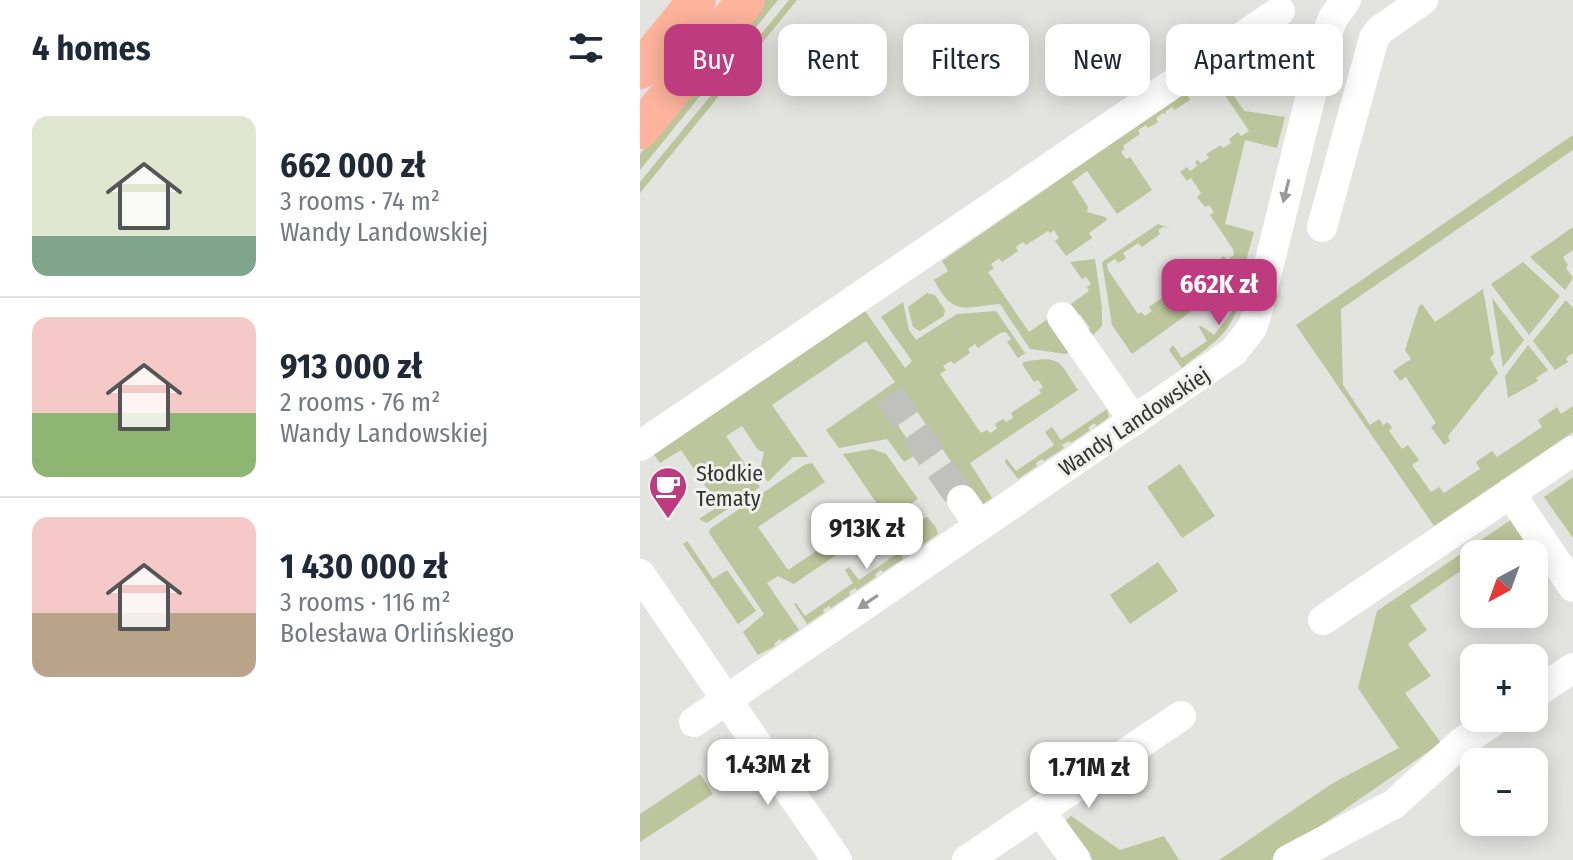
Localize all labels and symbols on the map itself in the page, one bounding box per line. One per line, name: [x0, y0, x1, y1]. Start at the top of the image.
one-way arrow: [1280, 179, 1292, 204]
pin: 662K zł: [1145, 259, 1293, 327]
street label: Wandy Landowskiej: [1054, 361, 1215, 482]
place label: Słodkie Tematy: [696, 460, 763, 512]
cafe icon: Słodkie Tematy: [647, 465, 689, 520]
pin: 913K zł: [793, 503, 941, 571]
north arrow: [1460, 540, 1548, 628]
one-way arrow: [858, 594, 879, 609]
pin: 1.43M zł: [685, 739, 851, 807]
pin: 1.71M zł: [1006, 742, 1172, 810]

